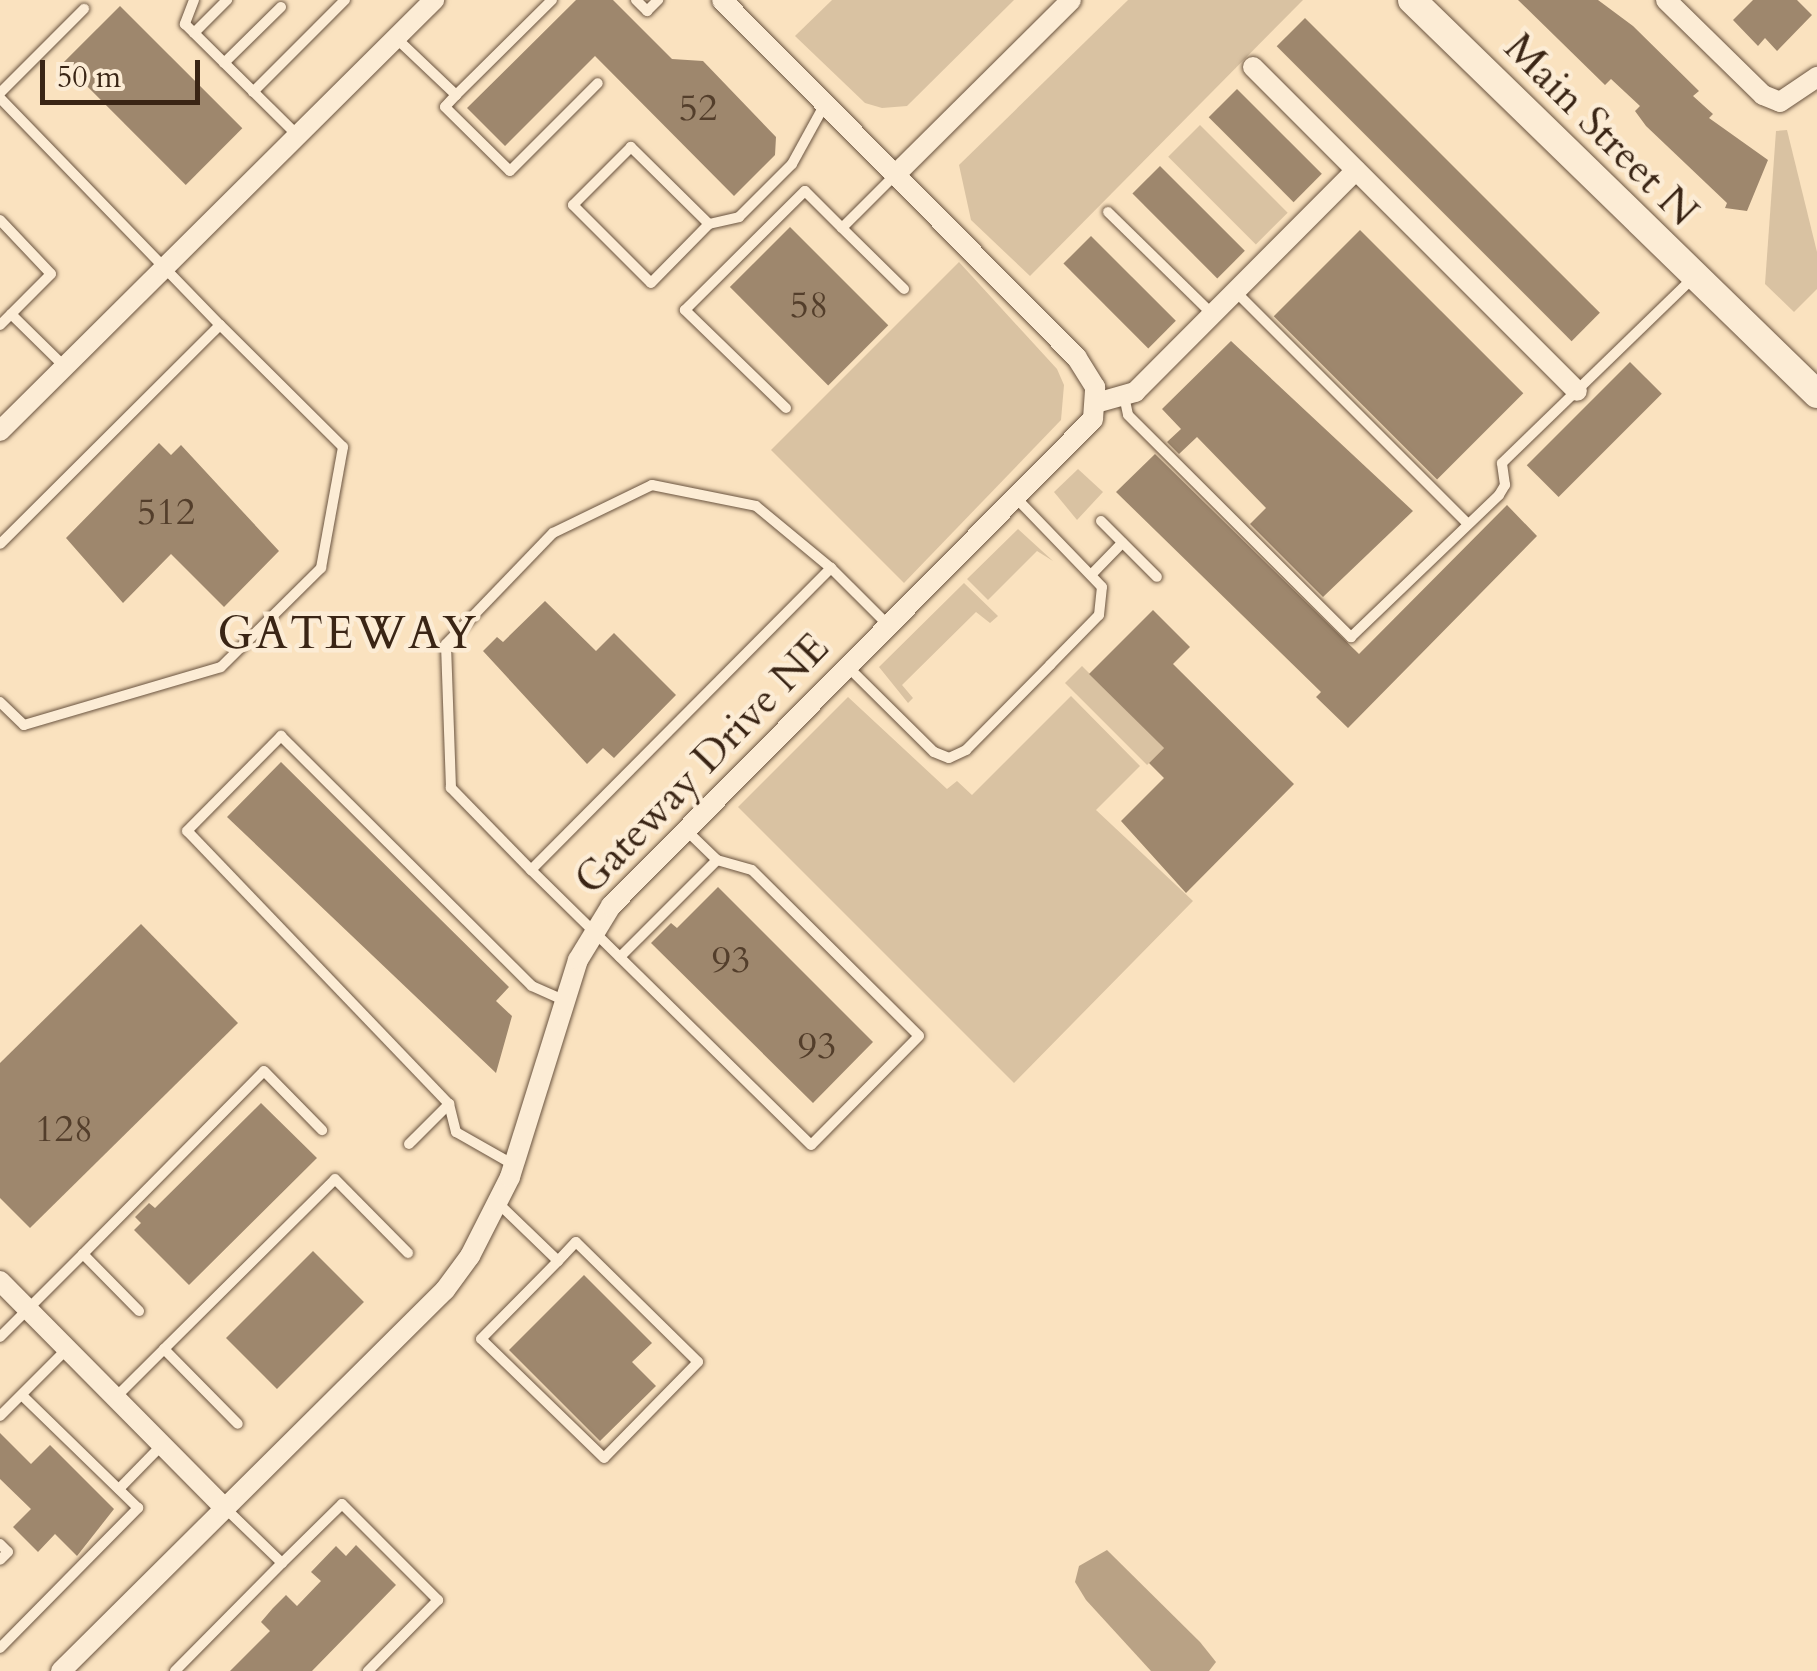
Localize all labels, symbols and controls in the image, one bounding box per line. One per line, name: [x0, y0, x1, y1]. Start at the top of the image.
street label: Main Street N: [1494, 23, 1708, 237]
scale bar: [45, 40, 205, 102]
text: 50 m: [57, 57, 121, 98]
house number: 52: [679, 86, 717, 132]
house number: 58: [790, 283, 828, 329]
house number: 512: [137, 490, 195, 536]
district label: GATEWAY: [217, 607, 479, 661]
street label: Gateway Drive NE: [565, 623, 839, 905]
house number: 93: [712, 938, 750, 984]
house number: 93: [798, 1024, 836, 1070]
house number: 128: [35, 1107, 93, 1153]

